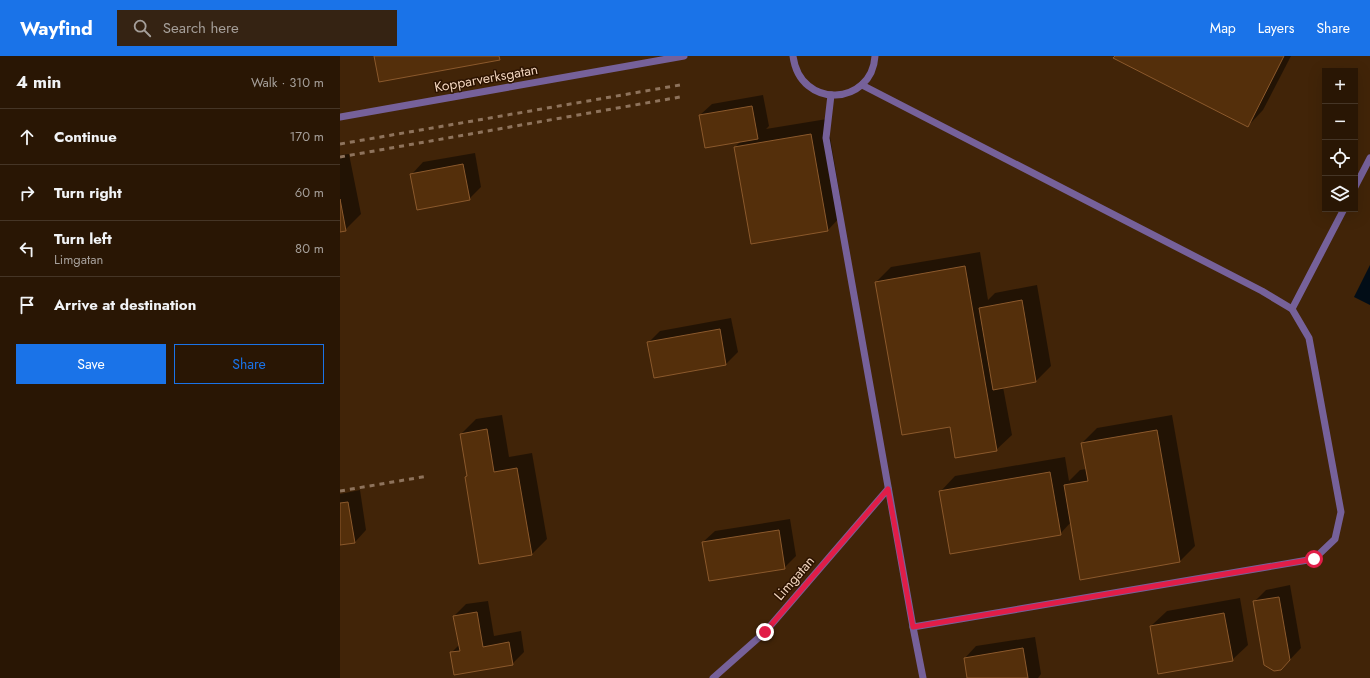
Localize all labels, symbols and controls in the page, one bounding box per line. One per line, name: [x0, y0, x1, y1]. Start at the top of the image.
search box: [117, 10, 397, 46]
text: Wayfind: [20, 15, 93, 42]
icon: search: [131, 17, 153, 39]
text: Search here: [163, 17, 239, 39]
text: Map: [1210, 18, 1236, 38]
text: Layers: [1258, 18, 1294, 38]
text: Share: [1316, 18, 1350, 38]
street label: Kopparverksgatan: [433, 59, 539, 97]
map controls: [1322, 68, 1358, 212]
button: +: [1322, 68, 1358, 104]
text: 4 min: [16, 70, 61, 94]
text: Walk · 310 m: [251, 73, 324, 92]
button: −: [1322, 104, 1358, 140]
icon: ahead: [16, 126, 38, 148]
text: Continue: [54, 126, 117, 148]
text: 170 m: [289, 127, 324, 146]
button: locate: [1322, 140, 1358, 176]
button: layers: [1322, 176, 1358, 212]
icon: right: [16, 182, 38, 204]
text: Turn right: [54, 182, 122, 204]
text: 60 m: [295, 183, 324, 202]
text: Turn left: [54, 228, 112, 250]
icon: left: [16, 238, 38, 260]
text: 80 m: [295, 239, 324, 258]
text: Limgatan: [54, 250, 103, 269]
icon: arrive: [16, 294, 38, 316]
text: Arrive at destination: [54, 294, 196, 316]
button: Save: [16, 344, 166, 384]
button: Share: [174, 344, 324, 384]
route start: [1305, 550, 1323, 568]
street label: Limgatan: [769, 551, 819, 605]
route end: [756, 623, 774, 641]

